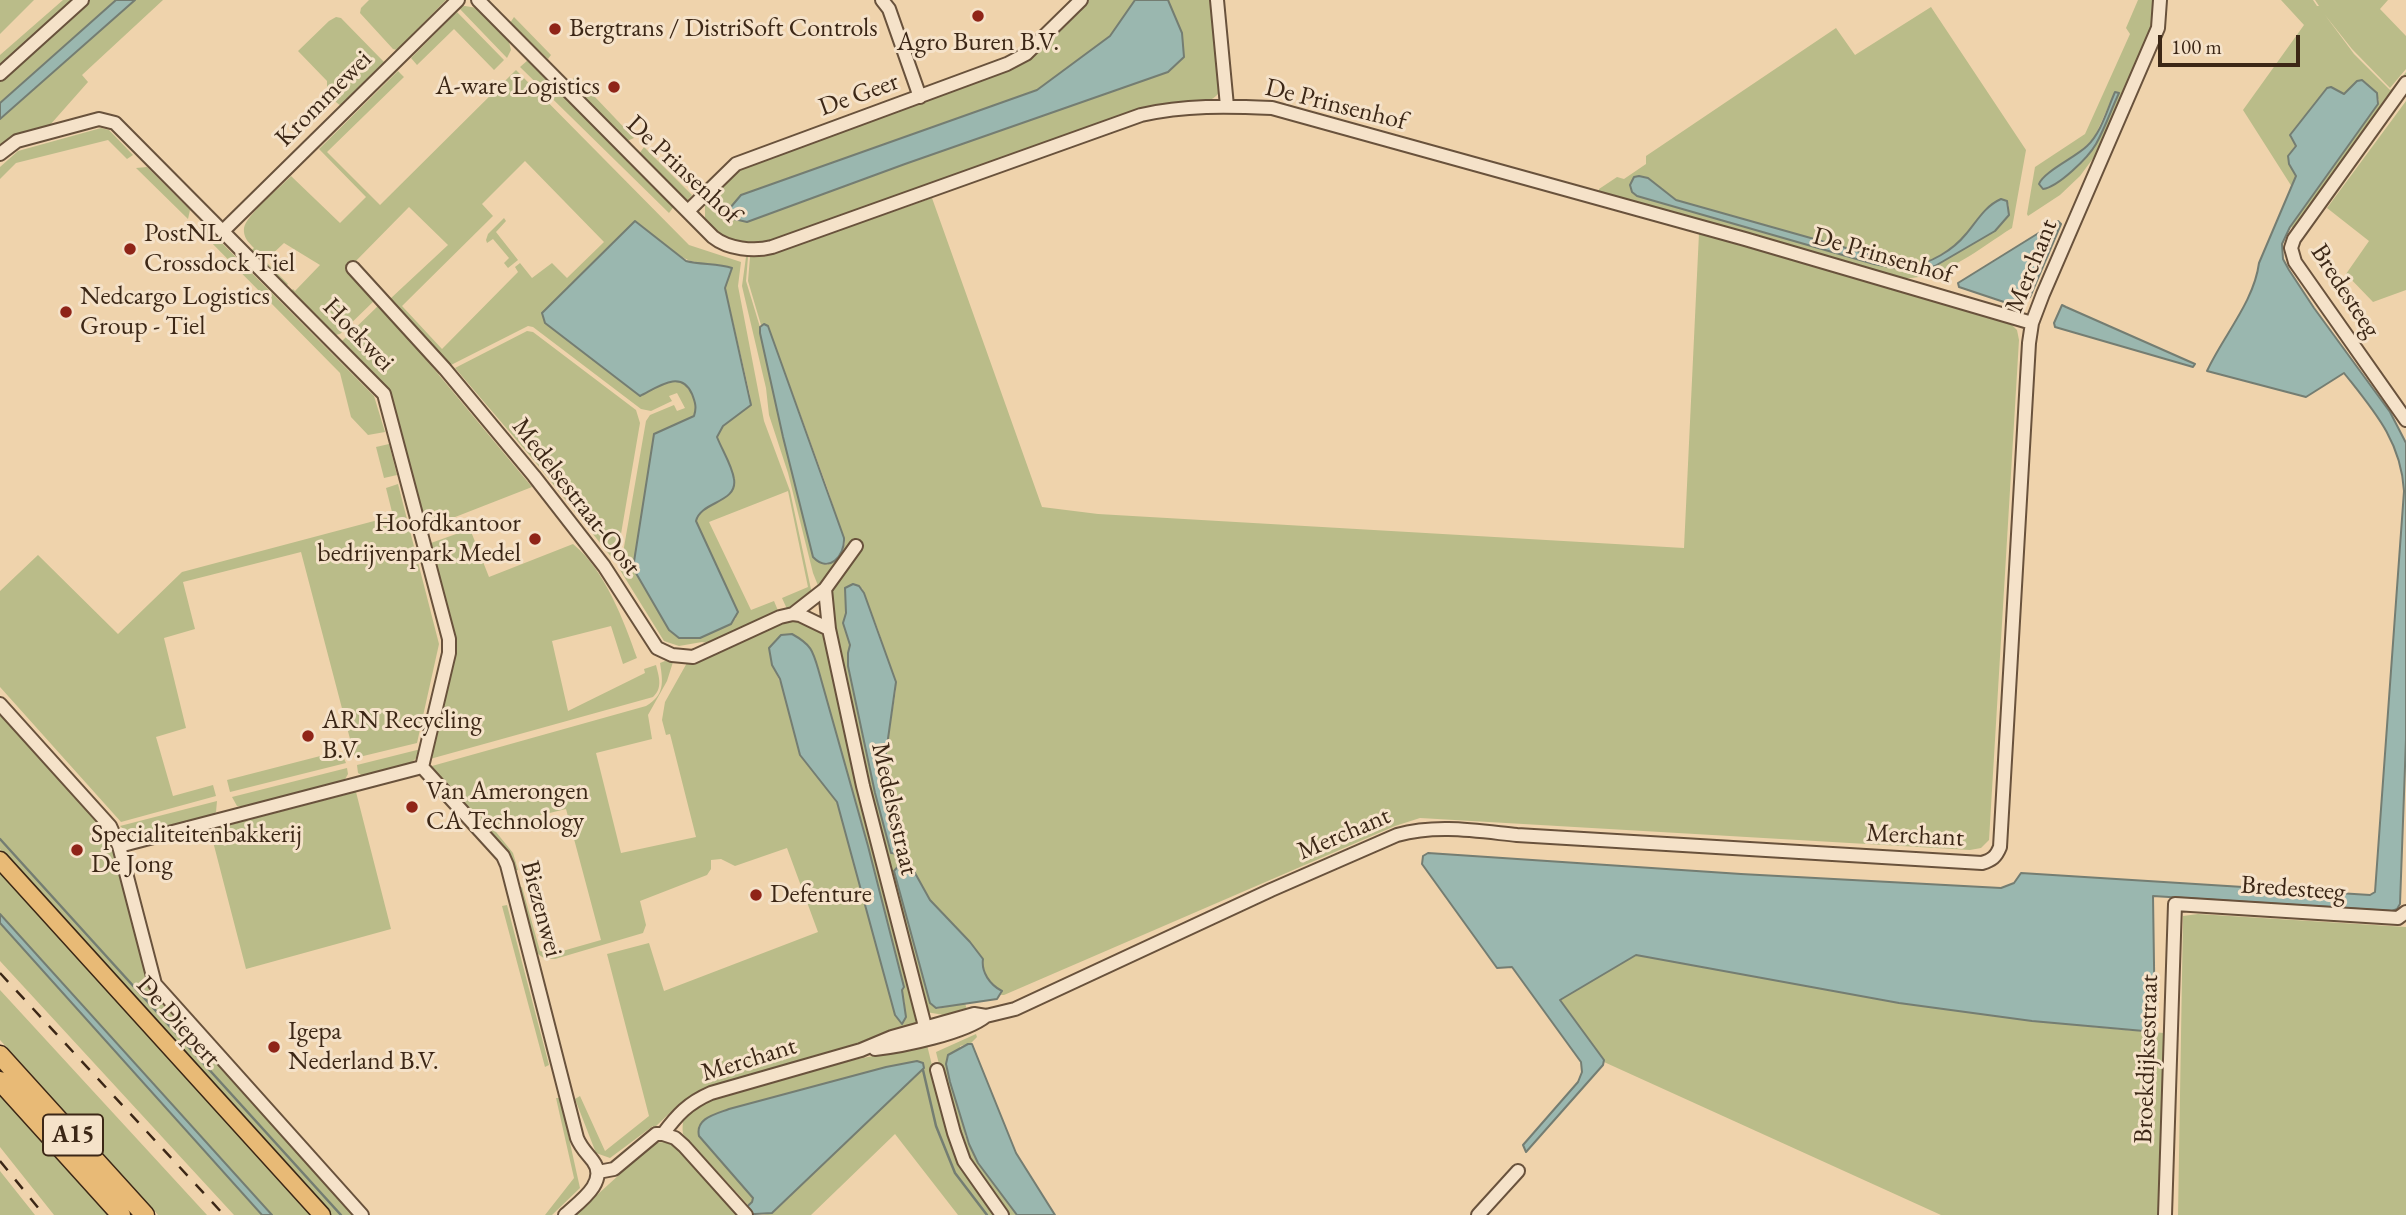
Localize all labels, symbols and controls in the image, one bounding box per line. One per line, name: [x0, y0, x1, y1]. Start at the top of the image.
marker: Agro Buren B.V.: [970, 8, 986, 24]
place label: Bergtrans / DistriSoft Controls: [569, 13, 878, 45]
marker: Bergtrans / DistriSoft Controls: [547, 21, 563, 37]
scale bar: [2161, 21, 2303, 65]
place label: Agro Buren B.V.: [897, 27, 1059, 59]
text: 100 m: [2171, 33, 2222, 60]
street label: Krommewei: [269, 44, 379, 154]
street label: De Geer: [815, 66, 903, 124]
place label: A-ware Logistics: [435, 71, 600, 103]
street label: De Prinsenhof: [1262, 72, 1410, 138]
marker: A-ware Logistics: [606, 79, 622, 95]
street label: De Prinsenhof: [619, 109, 747, 231]
street label: Merchant: [1999, 215, 2065, 317]
place label: PostNL Crossdock Tiel: [144, 218, 295, 280]
street label: De Prinsenhof: [1809, 221, 1957, 291]
street label: Bredesteeg: [2303, 238, 2387, 344]
marker: PostNL Crossdock Tiel: [122, 241, 138, 257]
place label: Nedcargo Logistics Group - Tiel: [80, 281, 270, 342]
street label: Hoekwei: [316, 292, 400, 378]
marker: Nedcargo Logistics Group - Tiel: [58, 304, 74, 320]
street label: Medelsestraat-Oost: [505, 412, 647, 582]
place label: Hoofdkantoor bedrijvenpark Medel: [317, 508, 521, 570]
marker: Hoofdkantoor bedrijvenpark Medel: [527, 531, 543, 547]
place label: ARN Recycling B.V.: [322, 705, 482, 766]
marker: ARN Recycling B.V.: [300, 728, 316, 744]
street label: Medelsestraat: [864, 740, 924, 878]
place label: Van Amerongen CA Technology: [426, 776, 589, 838]
marker: Van Amerongen CA Technology: [404, 799, 420, 815]
street label: Merchant: [1293, 801, 1395, 867]
street label: Merchant: [1865, 818, 1965, 854]
place label: Specialiteitenbakkerij De Jong: [91, 819, 302, 880]
marker: Specialiteitenbakkerij De Jong: [69, 842, 85, 858]
street label: Biezenwei: [513, 857, 569, 961]
street label: Bredesteeg: [2240, 870, 2346, 908]
place label: Defenture: [770, 879, 872, 911]
marker: Defenture: [748, 887, 764, 903]
street label: De Diepert: [129, 970, 227, 1074]
street label: Broekdijksestraat: [2128, 974, 2166, 1144]
place label: Igepa Nederland B.V.: [288, 1016, 439, 1078]
street label: Merchant: [698, 1031, 800, 1089]
marker: Igepa Nederland B.V.: [266, 1039, 282, 1055]
road number: A15: [43, 1114, 103, 1156]

